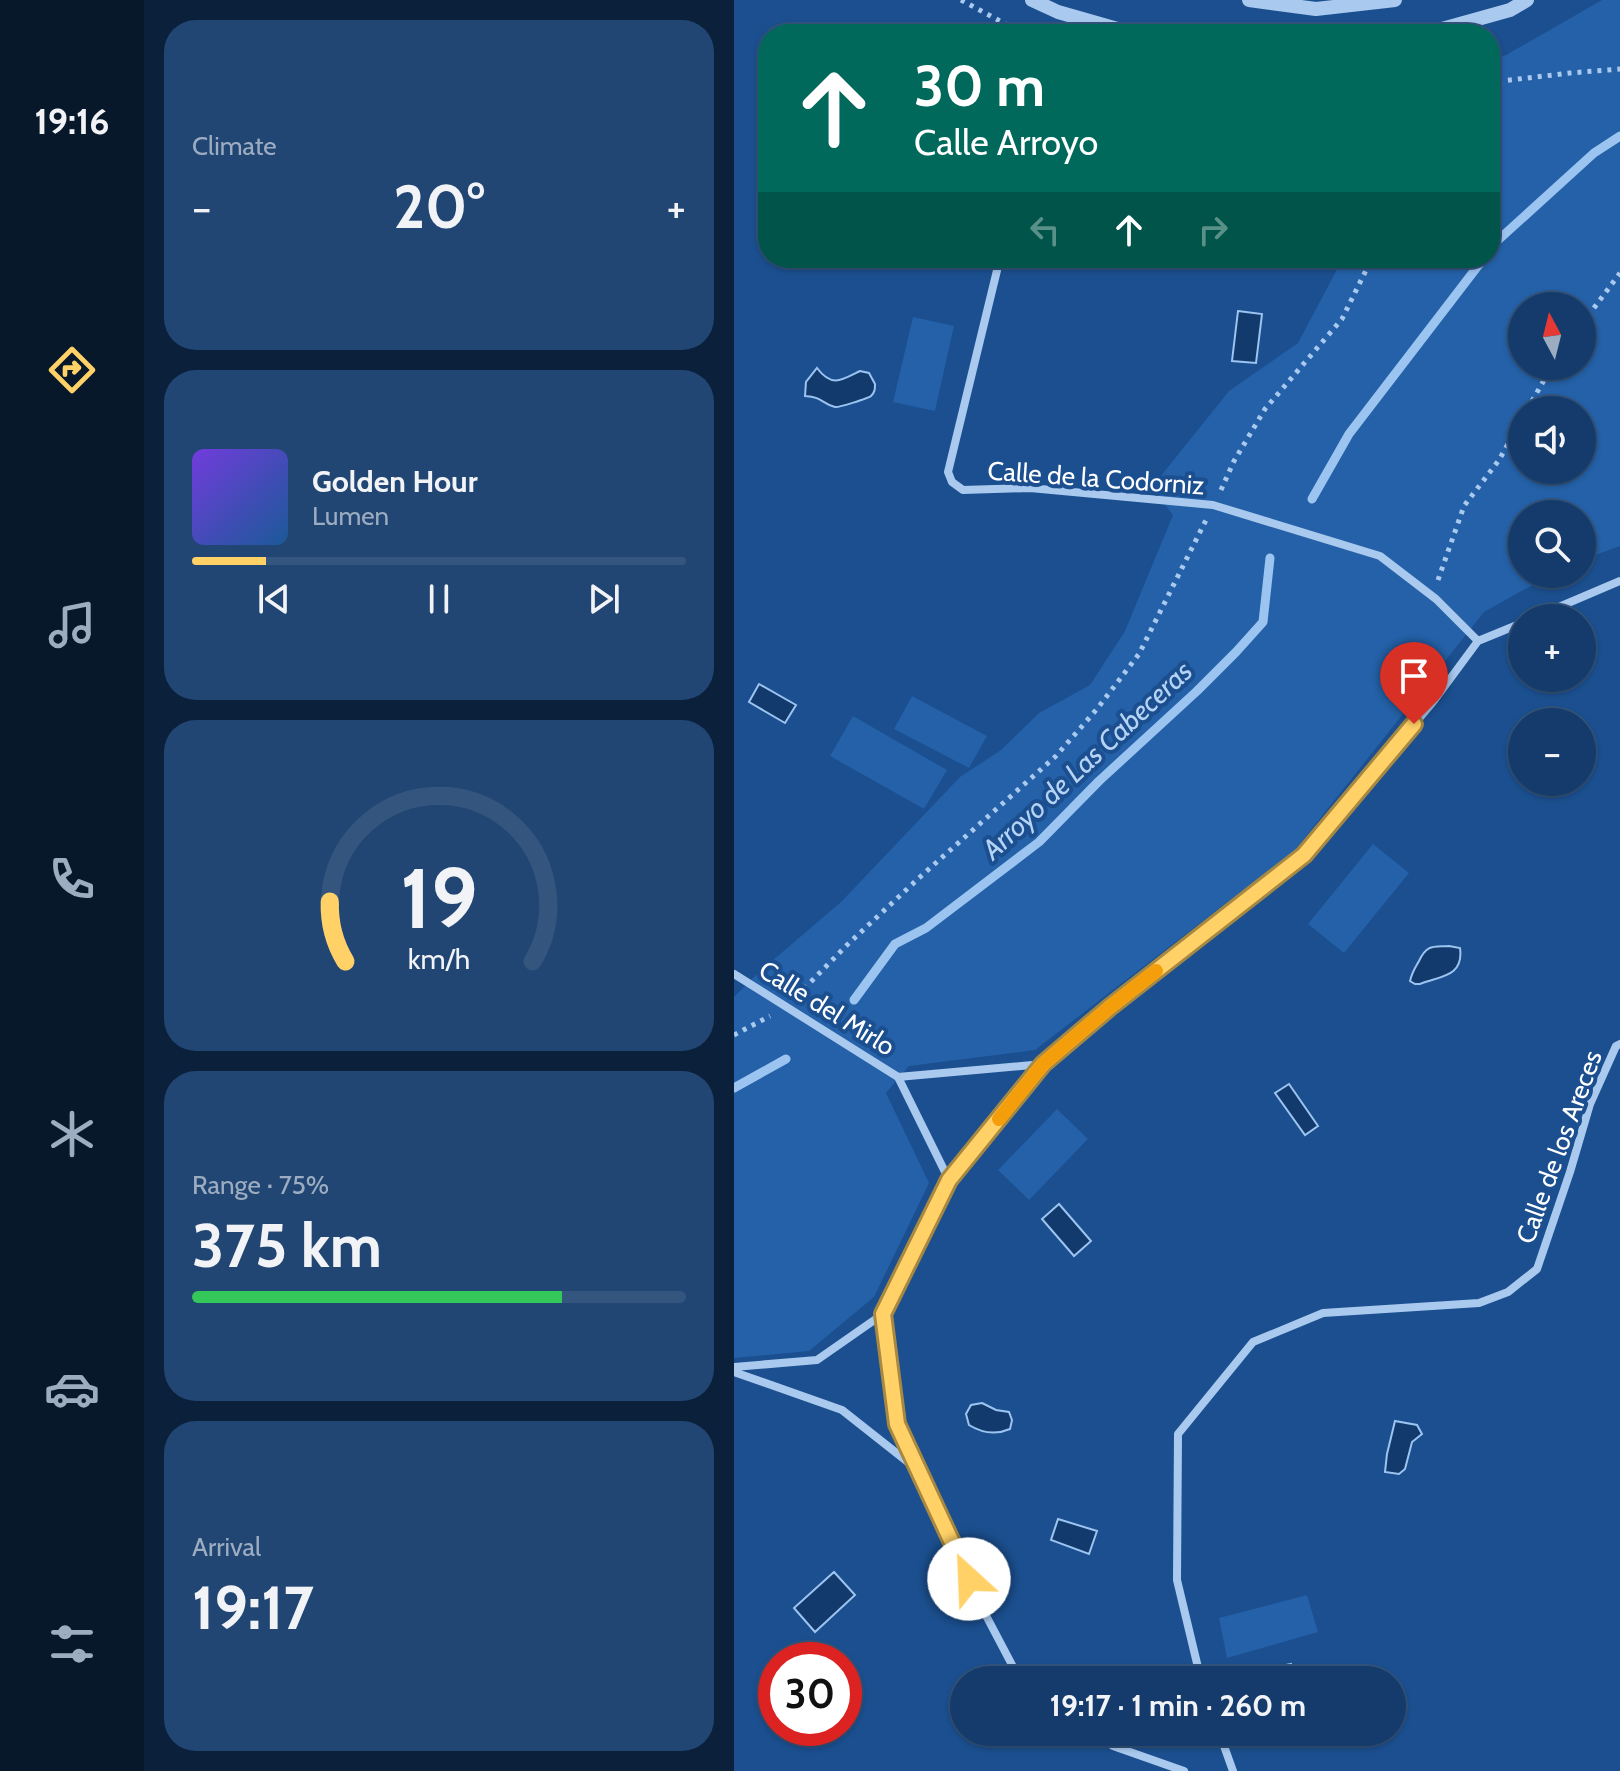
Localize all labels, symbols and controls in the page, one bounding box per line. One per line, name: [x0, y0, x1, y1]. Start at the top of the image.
text: 30 m: [914, 52, 1045, 120]
icon: ahead: [782, 56, 886, 160]
text: 19:16: [34, 99, 110, 143]
text: Calle Arroyo: [914, 120, 1098, 164]
text: Climate: [192, 130, 277, 162]
text: 20°: [393, 170, 485, 243]
text: −: [192, 181, 211, 234]
text: +: [667, 181, 686, 234]
icon: left: [1023, 208, 1067, 252]
icon: ahead: [1107, 208, 1151, 252]
icon: right: [1191, 208, 1235, 252]
north arrow: [1508, 292, 1596, 380]
map controls: [1508, 292, 1596, 796]
icon: directions: [44, 342, 100, 398]
button: sound: [1508, 396, 1596, 484]
street label: Calle de la Codorniz: [987, 454, 1205, 502]
text: Golden Hour: [312, 463, 478, 500]
text: Lumen: [312, 500, 389, 532]
button: search: [1508, 500, 1596, 588]
icon: previous: [252, 577, 296, 621]
icon: pause: [417, 577, 461, 621]
icon: next: [582, 577, 626, 621]
icon: music: [44, 597, 100, 653]
button: +: [1508, 604, 1596, 692]
pin: [1380, 642, 1448, 724]
water label: Arroyo de Las Cabeceras: [973, 654, 1199, 867]
icon: arrive: [1392, 654, 1436, 698]
button: −: [1508, 708, 1596, 796]
text: 19: [400, 847, 478, 948]
icon: phone: [44, 851, 100, 907]
text: km/h: [408, 941, 470, 976]
street label: Calle del Mirlo: [753, 954, 901, 1062]
street label: Calle de los Areces: [1509, 1046, 1609, 1248]
icon: climate: [44, 1106, 100, 1162]
text: Range · 75%: [192, 1169, 329, 1201]
text: 375 km: [192, 1209, 382, 1282]
icon: car: [44, 1361, 100, 1417]
text: Arrival: [192, 1531, 261, 1563]
position arrow: [927, 1537, 1011, 1621]
text: 19:17: [192, 1571, 314, 1644]
icon: filters: [44, 1616, 100, 1672]
speed limit sign: 30: [758, 1642, 862, 1746]
text: 19:17 · 1 min · 260 m: [1050, 1687, 1306, 1724]

